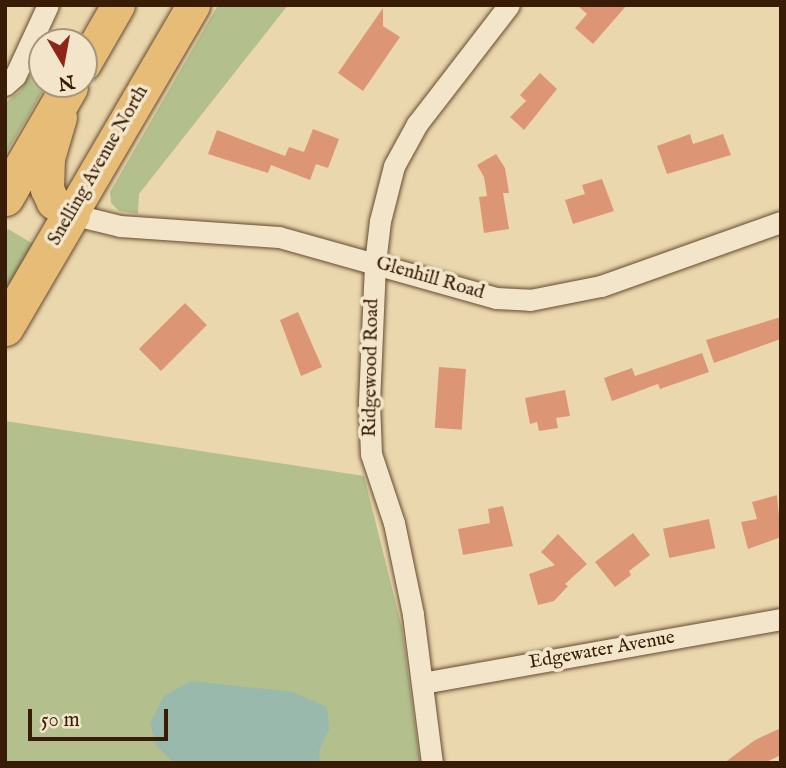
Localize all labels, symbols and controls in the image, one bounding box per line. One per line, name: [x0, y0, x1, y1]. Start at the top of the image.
north arrow: [28, 28, 98, 98]
street label: Snelling Avenue North: [44, 82, 154, 250]
street label: Glenhill Road: [373, 253, 487, 305]
street label: Ridgewood Road: [359, 299, 385, 437]
street label: Edgewater Avenue: [527, 627, 677, 675]
scale bar: [32, 694, 172, 738]
text: 50 m: [41, 707, 80, 734]

